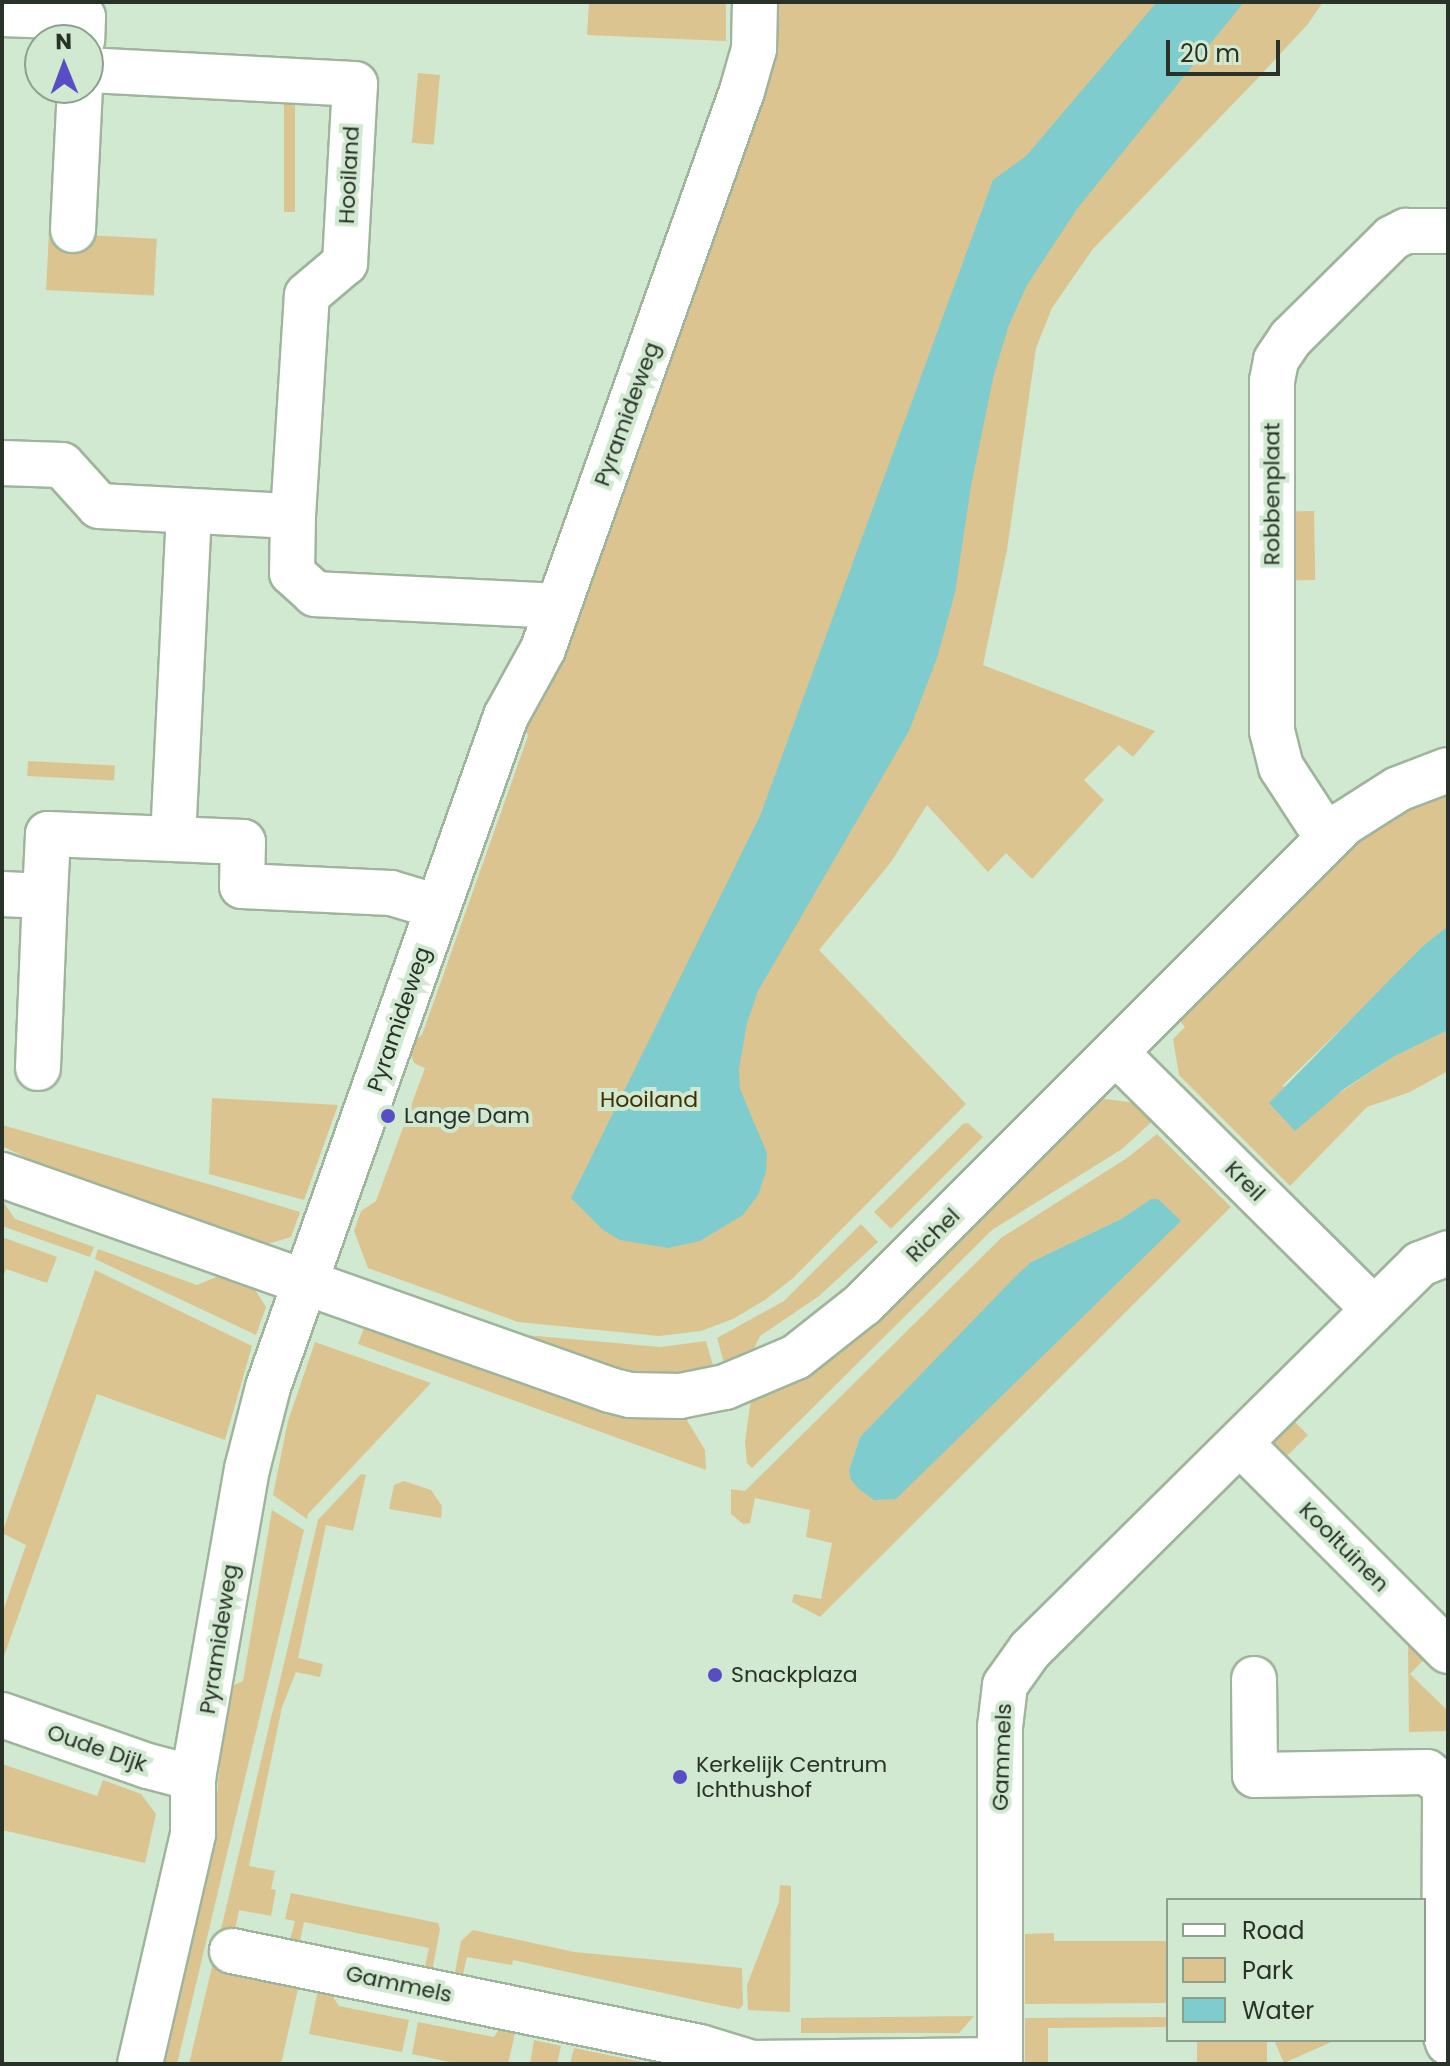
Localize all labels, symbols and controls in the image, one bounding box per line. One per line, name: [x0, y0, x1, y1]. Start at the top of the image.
north arrow: [24, 24, 104, 104]
scale bar: [1170, 24, 1284, 74]
text: N: [55, 26, 72, 57]
text: 20 m: [1180, 37, 1240, 70]
street label: Hooiland: [333, 125, 365, 225]
street label: Pyramideweg: [589, 338, 665, 490]
street label: Robbenplaat: [1259, 423, 1285, 565]
street label: Pyramideweg: [362, 943, 436, 1095]
park label: Hooiland: [600, 1087, 698, 1113]
place label: Lange Dam: [404, 1103, 530, 1129]
marker: Lange Dam: [379, 1107, 397, 1125]
street label: Kreil: [1219, 1155, 1271, 1207]
street label: Richel: [901, 1203, 965, 1267]
street label: Kooltuinen: [1294, 1497, 1394, 1597]
street label: Pyramideweg: [194, 1562, 244, 1716]
place label: Snackplaza: [731, 1662, 858, 1688]
marker: Snackplaza: [706, 1666, 724, 1684]
street label: Gammels: [987, 1703, 1017, 1811]
street label: Oude Dijk: [44, 1719, 150, 1777]
place label: Kerkelijk Centrum Ichthushof: [696, 1751, 887, 1802]
marker: Kerkelijk Centrum Ichthushof: [671, 1768, 689, 1786]
legend: [1166, 1898, 1426, 2042]
text: Road: [1242, 1914, 1304, 1947]
text: Park: [1242, 1954, 1293, 1987]
street label: Gammels: [344, 1960, 454, 2008]
text: Water: [1242, 1994, 1314, 2027]

